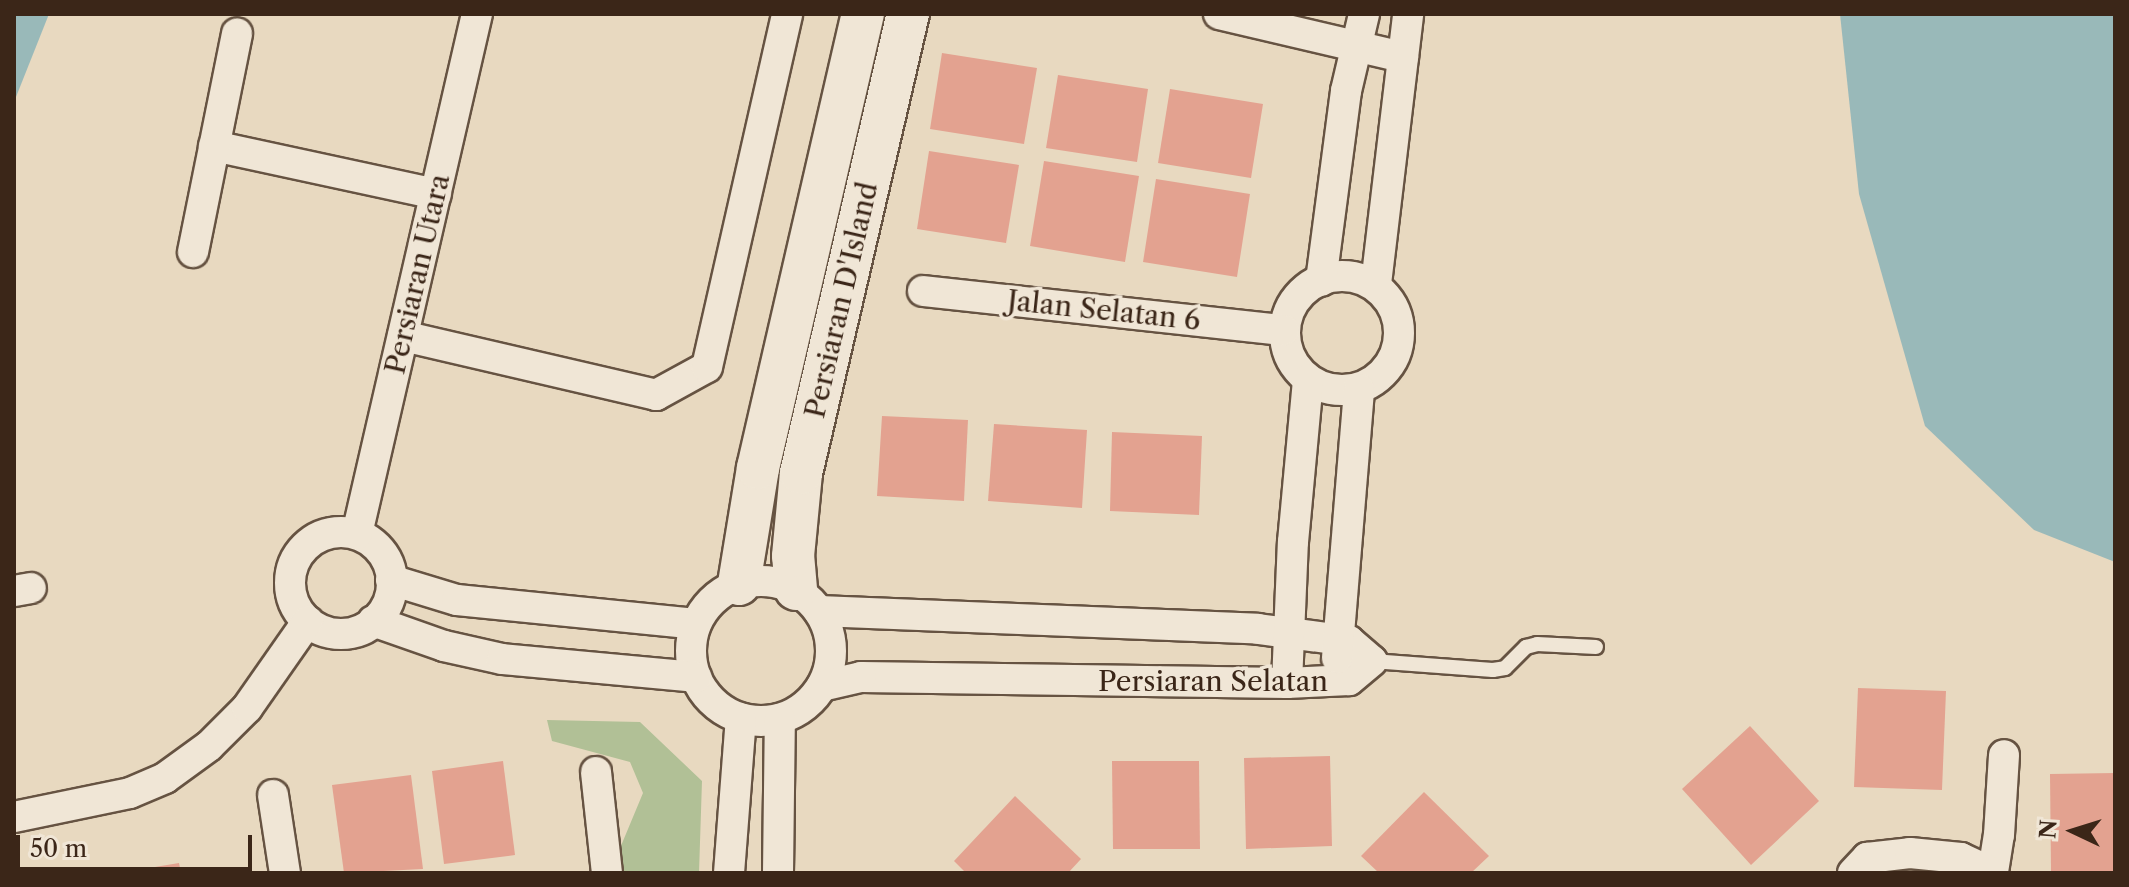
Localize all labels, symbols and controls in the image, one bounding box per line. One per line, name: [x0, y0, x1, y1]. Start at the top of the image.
street label: Persiaran Utara: [378, 171, 456, 377]
street label: Persiaran D'Island: [798, 179, 884, 421]
street label: Jalan Selatan 6: [1006, 283, 1202, 337]
street label: Persiaran Selatan: [1098, 664, 1328, 698]
north arrow: [2033, 791, 2113, 871]
scale bar: [20, 819, 256, 869]
text: N: [2034, 819, 2063, 840]
text: 50 m: [30, 834, 87, 863]

